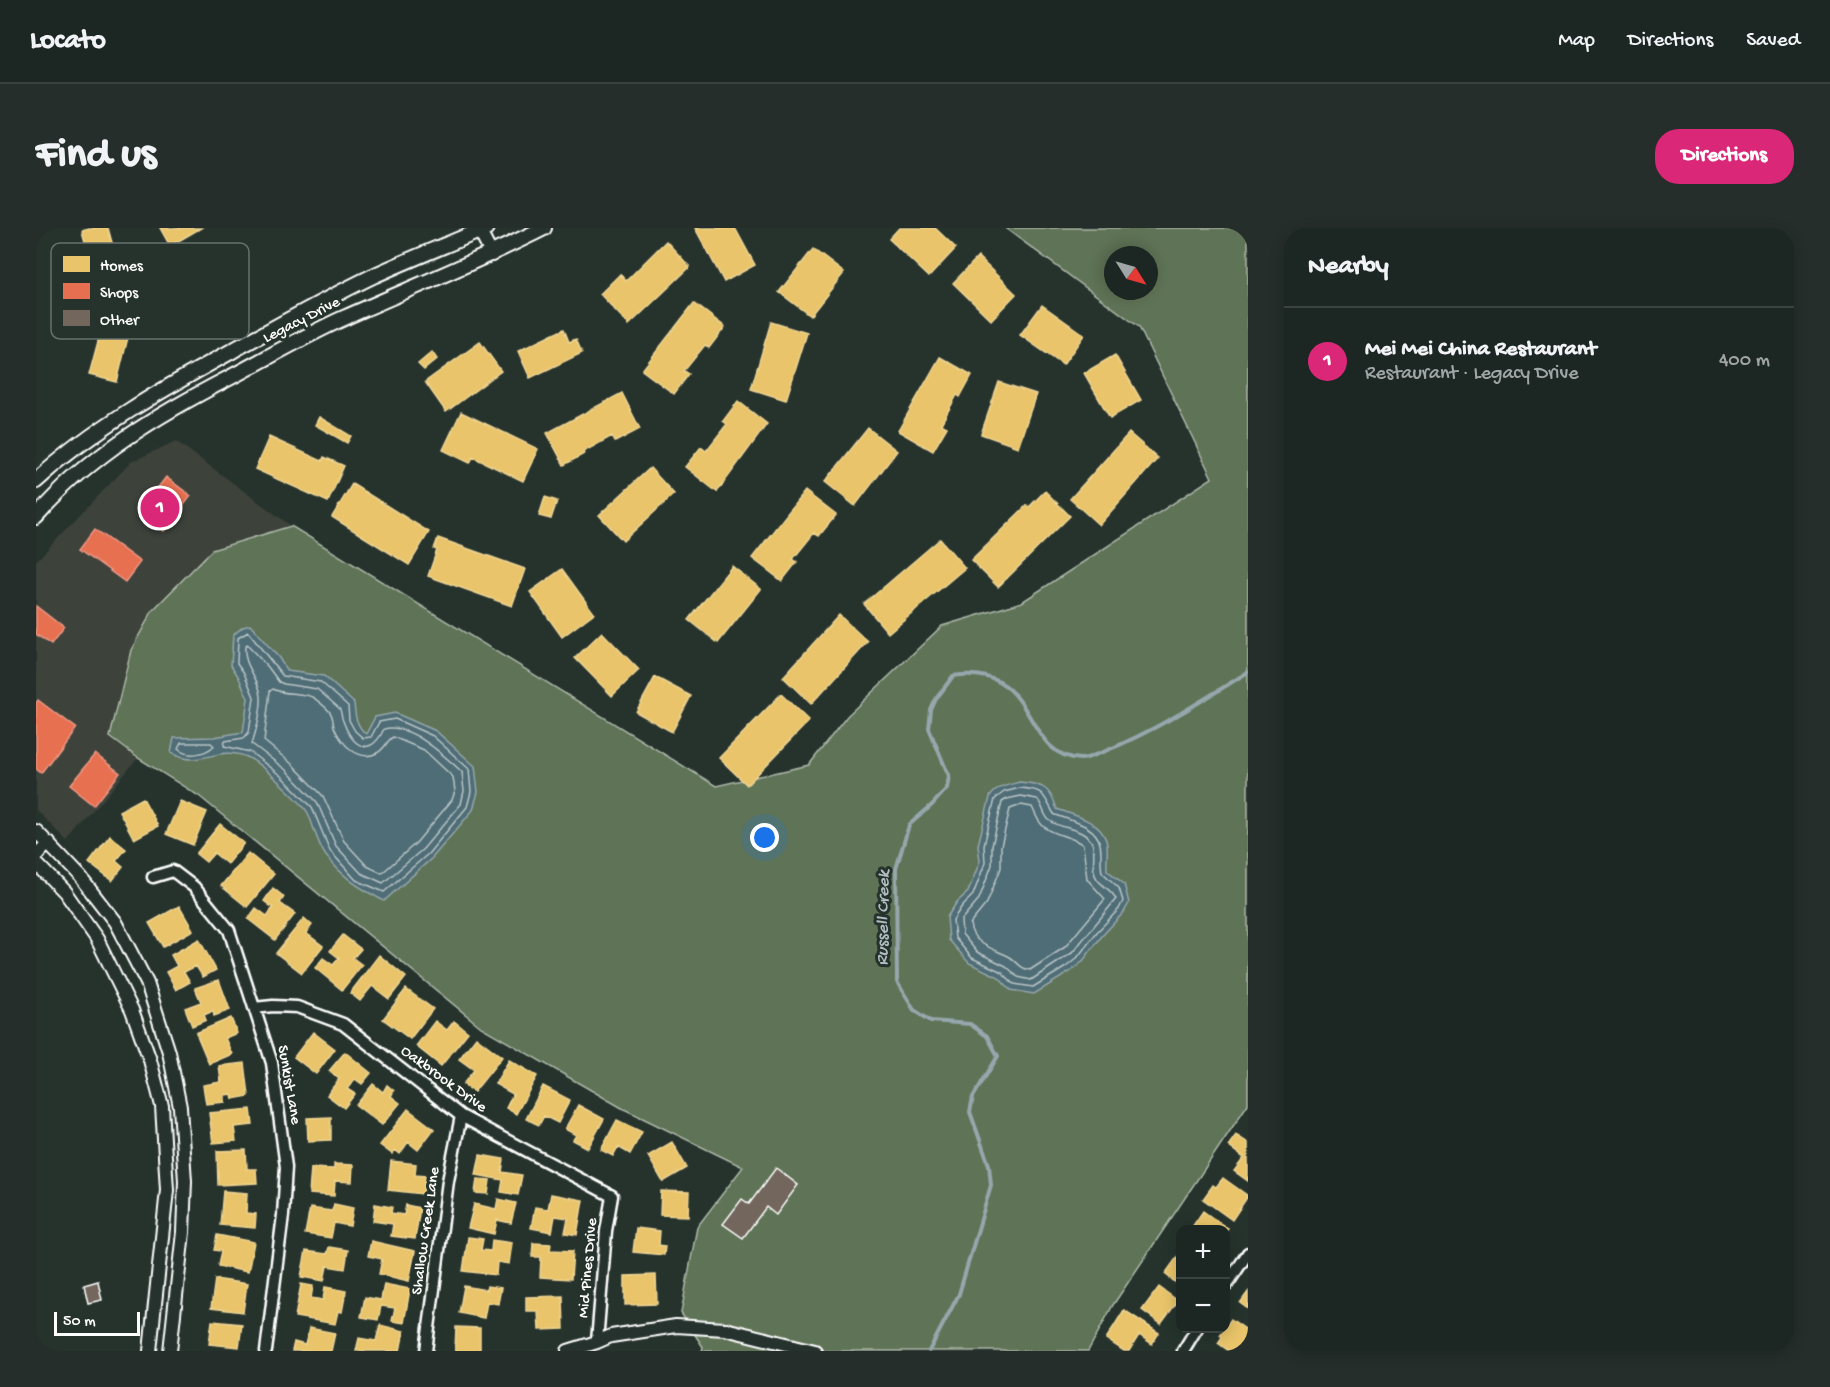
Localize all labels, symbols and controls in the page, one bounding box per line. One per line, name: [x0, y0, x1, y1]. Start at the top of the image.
text: Locato: [30, 25, 106, 58]
text: Map: [1558, 29, 1595, 54]
text: Directions: [1628, 29, 1713, 54]
text: Saved: [1746, 29, 1800, 54]
button: Directions: [1655, 129, 1794, 184]
text: Find us: [36, 132, 156, 181]
legend: [51, 243, 249, 339]
north arrow: [1104, 246, 1158, 300]
text: Nearby: [1308, 252, 1389, 283]
text: Homes: [100, 258, 144, 277]
text: Shops: [100, 285, 139, 304]
street label: Legacy Drive: [260, 293, 344, 349]
text: Other: [100, 312, 140, 331]
text: Mei Mei China Restaurant: [1365, 337, 1597, 363]
text: 1: [1323, 350, 1332, 373]
text: 400 m: [1719, 350, 1770, 373]
text: Restaurant · Legacy Drive: [1365, 363, 1579, 386]
pin: 1: [140, 486, 180, 530]
your location: [750, 823, 779, 852]
water label: Russell Creek: [873, 868, 895, 966]
street label: Oakbrook Drive: [396, 1042, 491, 1118]
street label: Sunkist Lane: [272, 1044, 304, 1127]
street label: Shallow Creek Lane: [409, 1165, 445, 1296]
street label: Mid Pines Drive: [575, 1216, 603, 1319]
map controls: [1176, 1225, 1230, 1333]
button: +: [1176, 1225, 1230, 1279]
button: −: [1176, 1279, 1230, 1333]
scale bar: [54, 1309, 140, 1336]
text: 50 m: [63, 1313, 96, 1332]

